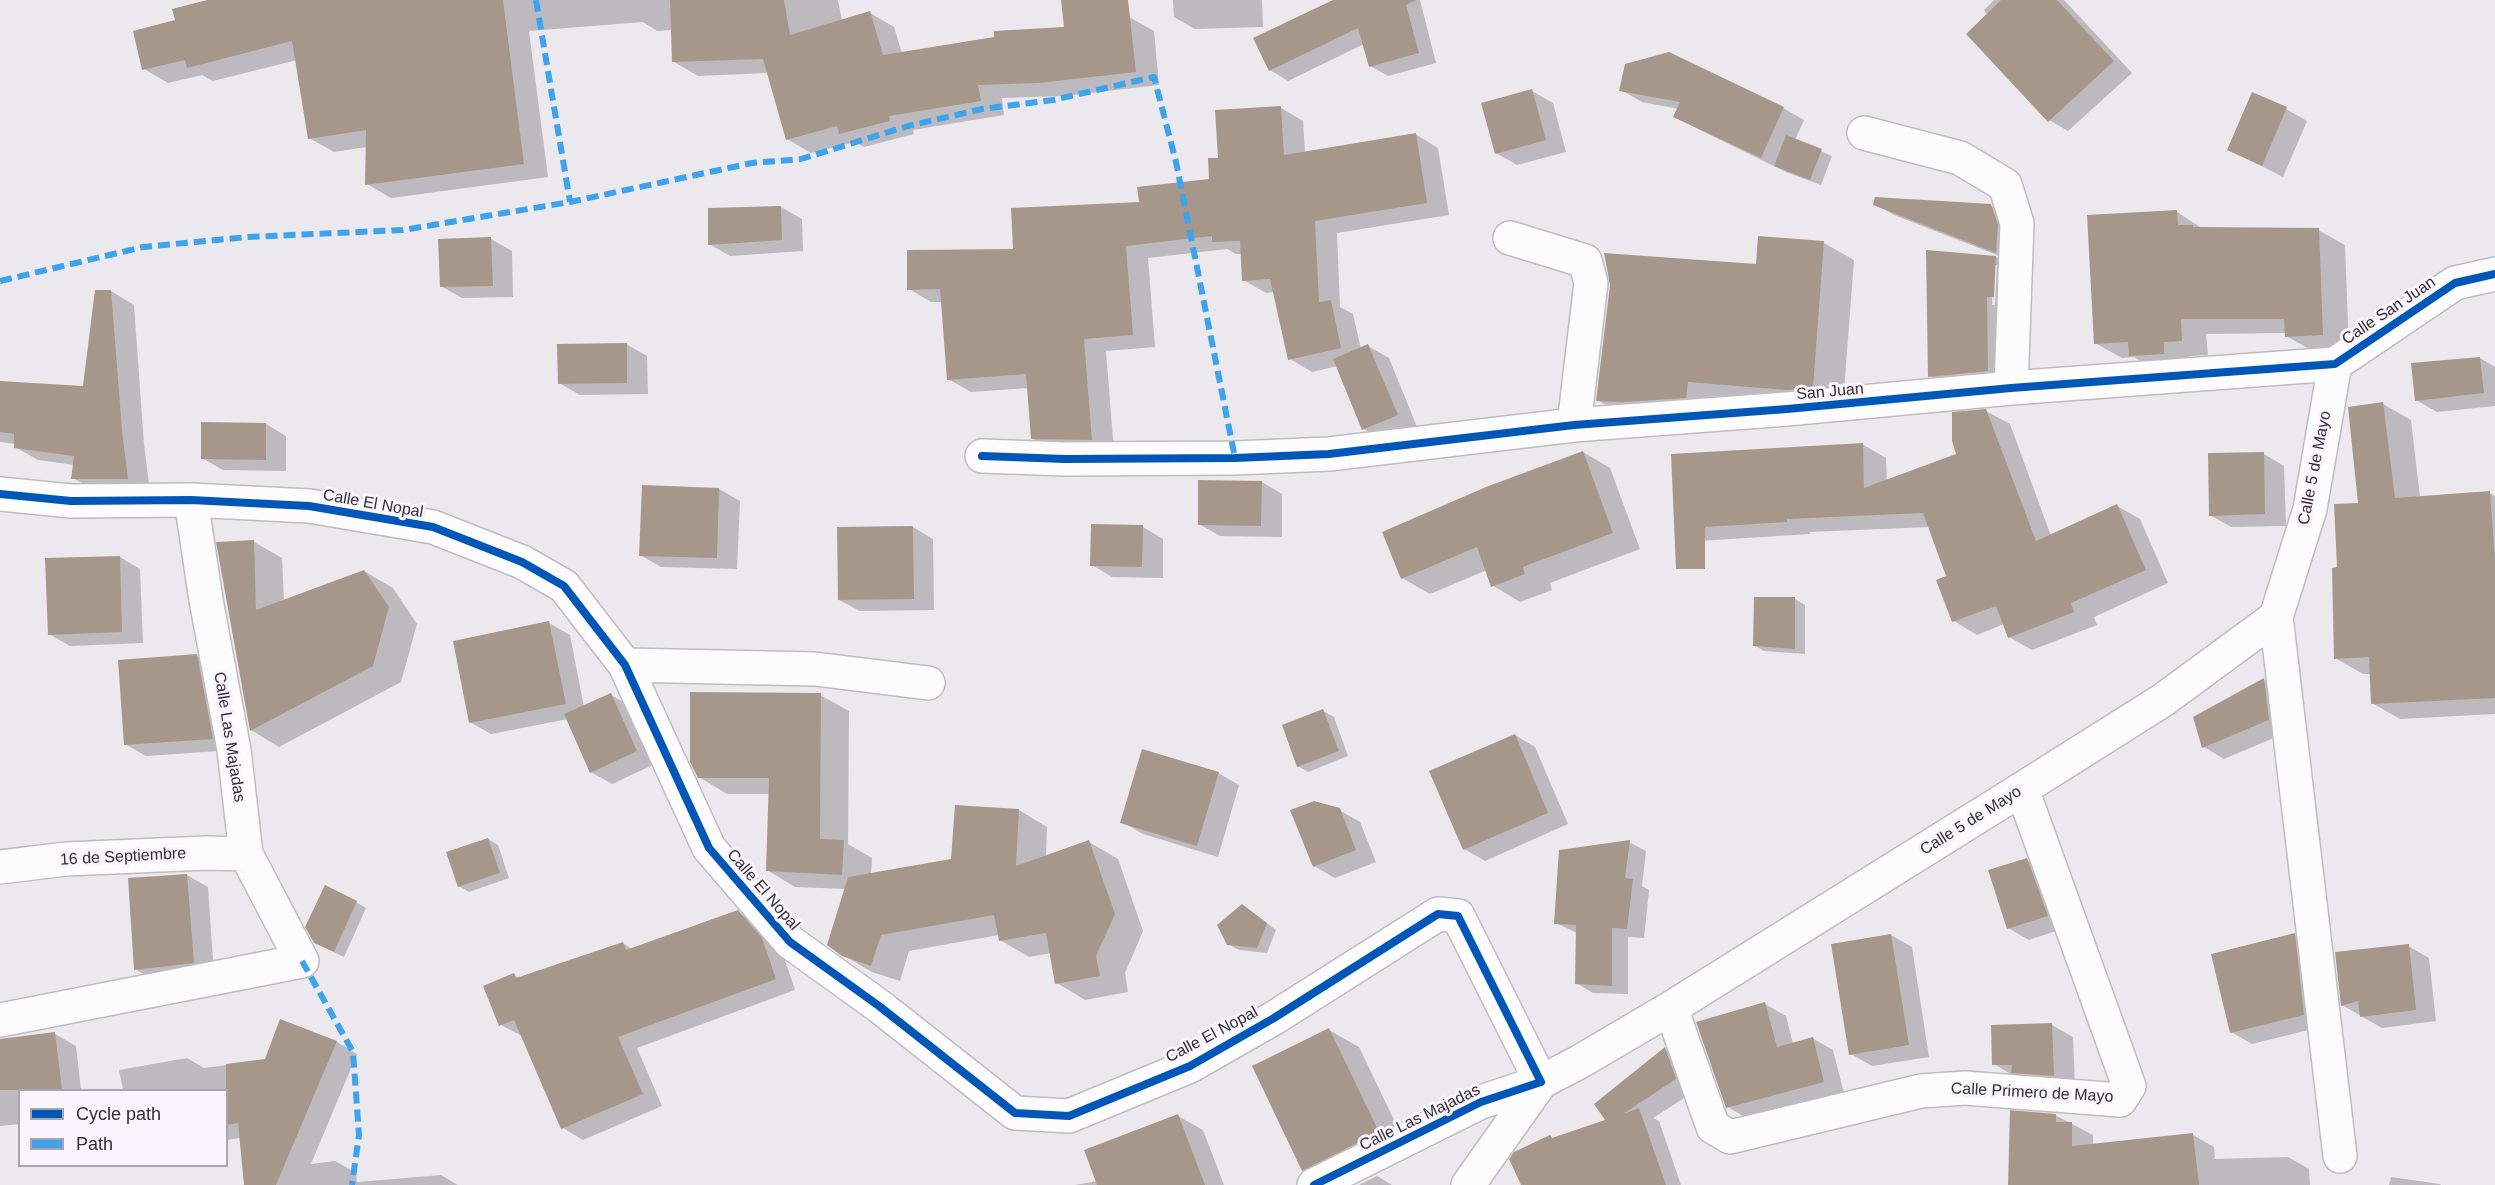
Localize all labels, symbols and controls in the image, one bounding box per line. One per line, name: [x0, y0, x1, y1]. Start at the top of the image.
street label: Calle San Juan: [2339, 273, 2439, 349]
street label: San Juan: [1795, 379, 1865, 405]
street label: Calle 5 de Mayo: [2295, 409, 2335, 527]
street label: Calle El Nopal: [321, 486, 425, 522]
street label: Calle Las Majadas: [209, 670, 249, 804]
street label: Calle 5 de Mayo: [1917, 782, 2025, 860]
street label: 16 de Septiembre: [59, 844, 187, 870]
street label: Calle El Nopal: [722, 845, 804, 935]
street label: Calle El Nopal: [1163, 1003, 1261, 1067]
street label: Calle Primero de Mayo: [1950, 1079, 2114, 1107]
street label: Calle Las Majadas: [1357, 1081, 1483, 1155]
legend: [18, 1089, 228, 1167]
text: Cycle path: [76, 1104, 161, 1124]
text: Path: [76, 1134, 113, 1154]

